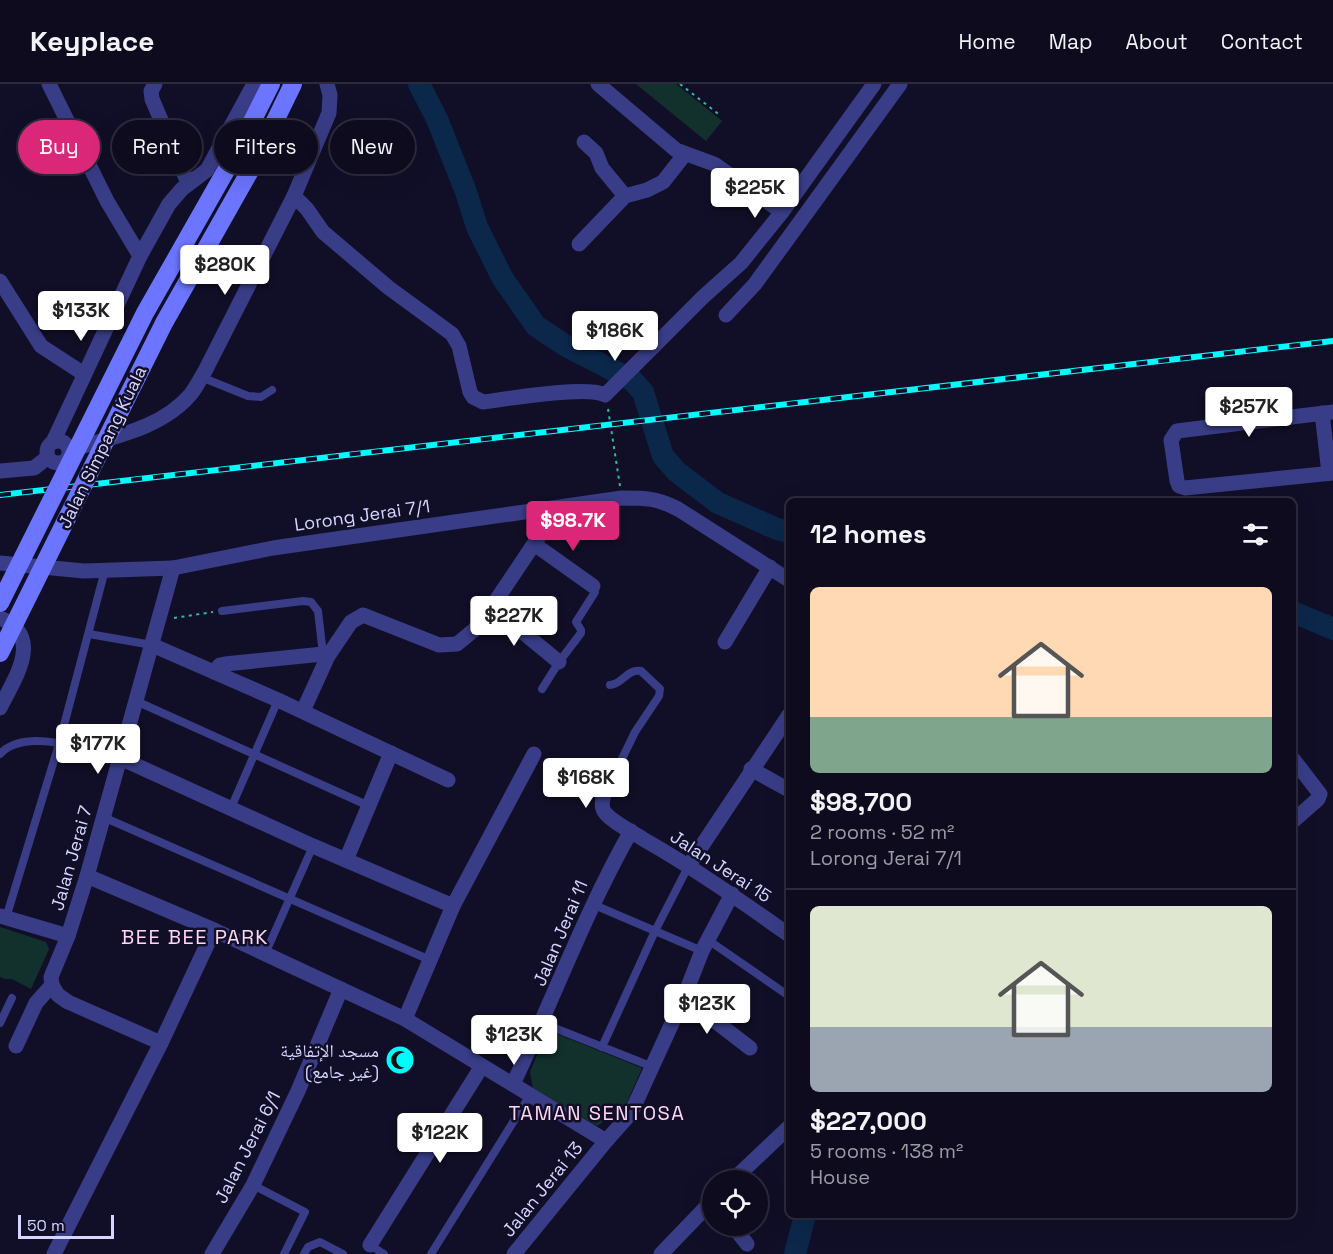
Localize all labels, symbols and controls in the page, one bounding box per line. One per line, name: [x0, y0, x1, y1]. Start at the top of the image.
text: Keyplace: [30, 23, 154, 59]
text: Home: [958, 28, 1016, 55]
text: Map: [1049, 28, 1093, 55]
text: About: [1126, 28, 1188, 55]
text: Contact: [1221, 28, 1303, 55]
chip: Buy: [18, 120, 100, 174]
chip: Rent: [112, 120, 202, 174]
chip: Filters: [214, 120, 318, 174]
chip: New: [330, 120, 415, 174]
pin: $225K: [713, 168, 797, 219]
text: $225K: [725, 174, 785, 200]
pin: $280K: [183, 245, 267, 296]
text: $280K: [194, 251, 256, 277]
pin: $133K: [39, 291, 123, 342]
text: $133K: [52, 297, 110, 323]
pin: $186K: [573, 311, 657, 362]
text: $186K: [586, 317, 644, 343]
street label: Jalan Simpang Kuala: [53, 362, 151, 532]
pin: $257K: [1207, 387, 1291, 438]
text: $257K: [1219, 393, 1279, 419]
street label: Lorong Jerai 7/1: [293, 494, 431, 536]
pin: $98.7K: [524, 501, 622, 552]
text: $98.7K: [540, 507, 606, 533]
text: 12 homes: [810, 517, 927, 551]
icon: filters: [1239, 518, 1272, 551]
pin: $227K: [472, 596, 556, 647]
text: $227K: [484, 602, 544, 628]
icon: home: [987, 626, 1095, 734]
pin: $177K: [56, 724, 140, 775]
text: $177K: [70, 730, 126, 756]
pin: $168K: [544, 758, 628, 809]
text: $168K: [557, 764, 615, 790]
text: $98,700: [810, 785, 912, 819]
street label: Jalan Jerai 7: [45, 803, 97, 913]
text: 2 rooms · 52 m²: [810, 819, 954, 845]
street label: Jalan Jerai 15: [666, 825, 776, 907]
text: Lorong Jerai 7/1: [810, 845, 962, 871]
street label: Jalan Jerai 11: [527, 877, 593, 989]
district label: BEE BEE PARK: [121, 924, 269, 950]
icon: home: [987, 945, 1095, 1053]
pin: $123K: [665, 984, 749, 1035]
text: $123K: [678, 990, 736, 1016]
pin: $123K: [472, 1015, 556, 1066]
text: $123K: [485, 1021, 543, 1047]
place label: مسجد الإتفاقية (غير جامع): [280, 1039, 379, 1084]
mosque icon: مسجد الإتفاقية (غير جامع): [384, 1044, 416, 1076]
street label: Jalan Jerai 6/1: [209, 1087, 285, 1207]
district label: TAMAN SENTOSA: [509, 1100, 685, 1126]
text: $227,000: [810, 1104, 927, 1138]
pin: $122K: [398, 1113, 482, 1164]
text: $122K: [411, 1119, 469, 1145]
street label: Jalan Jerai 13: [497, 1137, 587, 1241]
text: 5 rooms · 138 m²: [810, 1138, 963, 1164]
text: House: [810, 1164, 870, 1190]
map controls: [702, 1170, 768, 1236]
button: locate: [702, 1170, 768, 1236]
scale bar: [18, 1212, 114, 1240]
text: 50 m: [27, 1215, 65, 1236]

